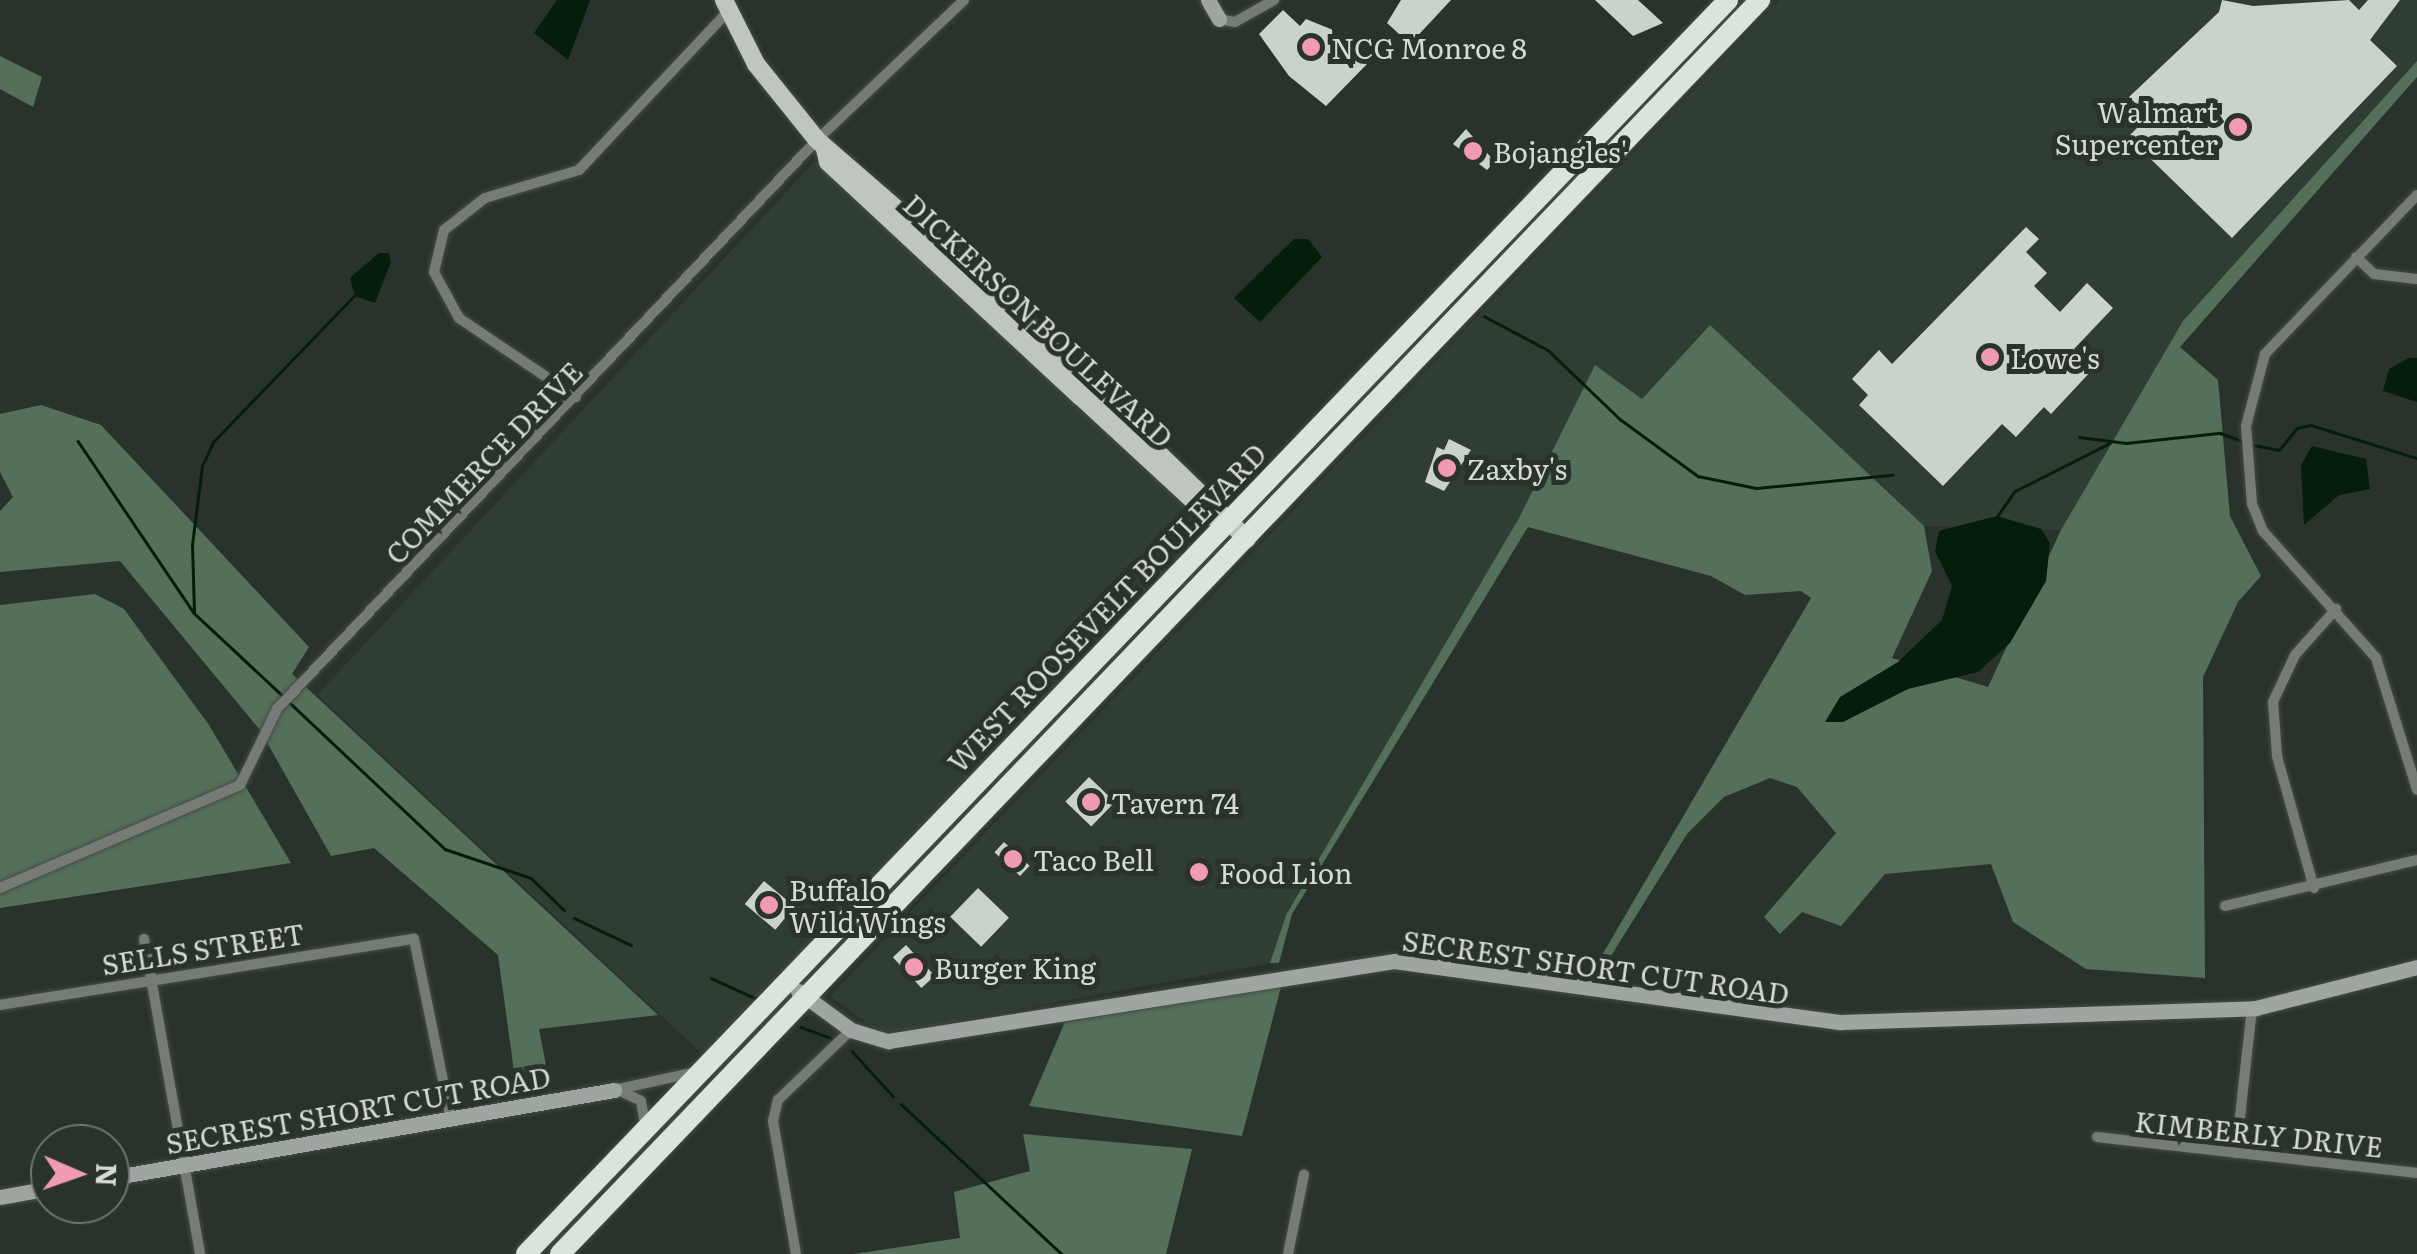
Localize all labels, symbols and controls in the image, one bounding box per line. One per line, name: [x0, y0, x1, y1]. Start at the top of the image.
place label: NCG Monroe 8: [1331, 30, 1527, 64]
marker: NCG Monroe 8: [1300, 36, 1322, 58]
place label: Walmart Supercenter: [2055, 94, 2218, 160]
marker: Walmart Supercenter: [2227, 116, 2249, 138]
place label: Bojangles': [1493, 134, 1627, 168]
marker: Bojangles': [1462, 140, 1484, 162]
street label: DICKERSON BOULEVARD: [897, 186, 1181, 454]
place label: Lowe's: [2010, 340, 2100, 374]
marker: Lowe's: [1979, 346, 2001, 368]
street label: COMMERCE DRIVE: [378, 354, 588, 570]
street label: WEST ROOSEVELT BOULEVARD: [940, 436, 1272, 778]
place label: Zaxby's: [1467, 451, 1567, 485]
marker: Zaxby's: [1436, 457, 1458, 479]
place label: Tavern 74: [1111, 785, 1239, 819]
marker: Tavern 74: [1080, 791, 1102, 813]
place label: Taco Bell: [1033, 842, 1154, 876]
marker: Taco Bell: [1002, 848, 1024, 870]
place label: Food Lion: [1219, 855, 1352, 889]
marker: Food Lion: [1188, 861, 1210, 883]
place label: Buffalo Wild Wings: [789, 872, 946, 938]
marker: Buffalo Wild Wings: [758, 894, 780, 916]
street label: SELLS STREET: [99, 915, 307, 981]
street label: SECREST SHORT CUT ROAD: [1400, 922, 1792, 1010]
place label: Burger King: [934, 950, 1096, 984]
marker: Burger King: [903, 956, 925, 978]
street label: SECREST SHORT CUT ROAD: [163, 1059, 553, 1159]
street label: KIMBERLY DRIVE: [2133, 1103, 2385, 1163]
north arrow: [30, 1124, 130, 1224]
text: N: [87, 1163, 129, 1187]

